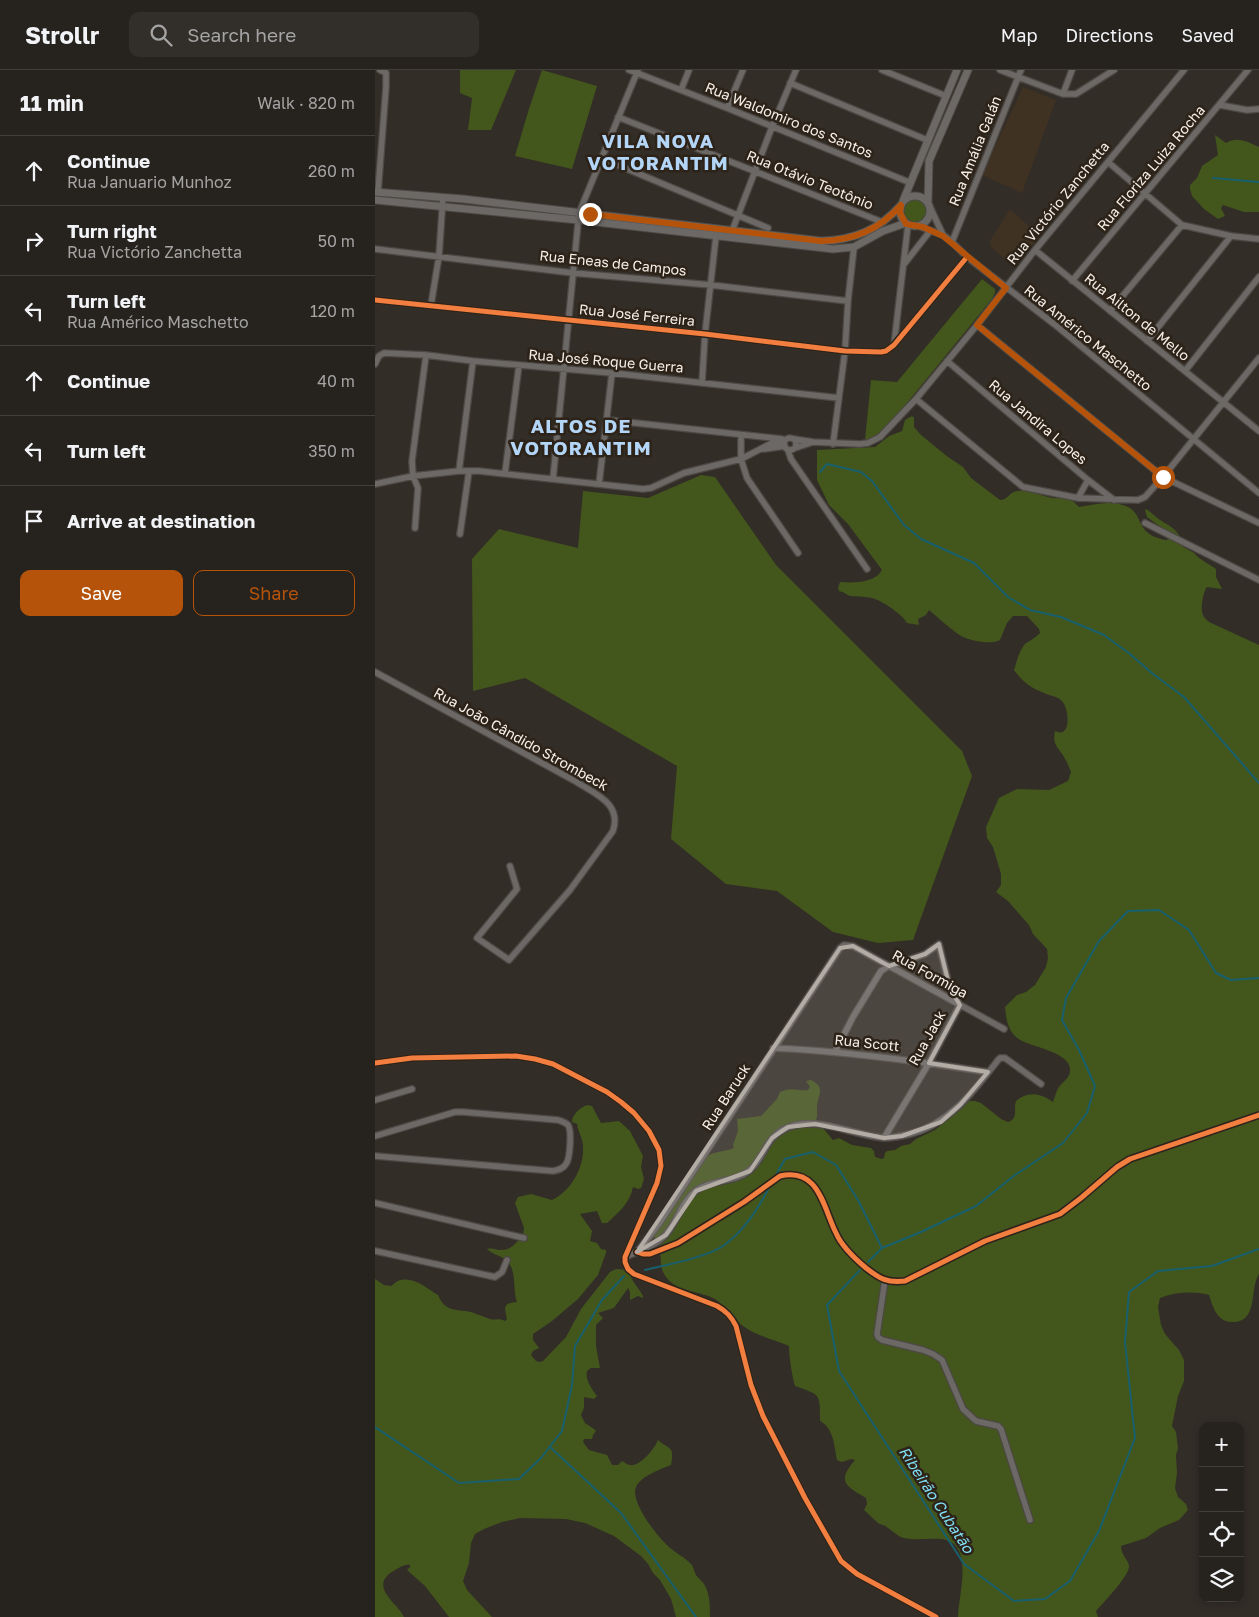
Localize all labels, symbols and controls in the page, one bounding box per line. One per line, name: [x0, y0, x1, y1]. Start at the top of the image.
search box: [129, 12, 479, 57]
text: Strollr: [25, 20, 99, 49]
icon: search: [147, 21, 175, 49]
text: Search here: [187, 23, 296, 46]
text: Map: [1001, 24, 1037, 46]
text: Directions: [1065, 24, 1153, 46]
text: Saved: [1181, 24, 1234, 46]
street label: Rua Waldomiro dos Santos: [703, 78, 875, 161]
text: 11 min: [20, 90, 84, 116]
text: Walk · 820 m: [257, 93, 355, 113]
street label: Rua Amália Galán: [945, 93, 1004, 208]
street label: Rua Floriza Luiza Rocha: [1093, 102, 1208, 234]
district label: VILA NOVA VOTORANTIM: [587, 129, 729, 174]
street label: Rua Victório Zanchetta: [1003, 138, 1112, 268]
street label: Rua Otávio Teotônio: [744, 146, 876, 213]
text: Continue: [67, 149, 150, 172]
icon: ahead: [20, 157, 48, 185]
text: 260 m: [308, 161, 355, 181]
text: Rua Januario Munhoz: [67, 172, 232, 192]
route end: [579, 203, 602, 226]
text: Turn right: [67, 219, 157, 242]
icon: right: [20, 227, 48, 255]
text: 50 m: [318, 231, 355, 251]
text: Rua Victório Zanchetta: [67, 242, 242, 262]
street label: Rua Eneas de Campos: [539, 246, 687, 279]
street label: Rua Ailton de Mello: [1081, 269, 1193, 364]
street label: Rua Américo Maschetto: [1021, 281, 1155, 394]
text: Turn left: [67, 289, 146, 312]
icon: left: [20, 297, 48, 325]
street label: Rua José Ferreira: [578, 300, 696, 329]
text: 120 m: [310, 301, 355, 321]
text: Rua Américo Maschetto: [67, 312, 249, 332]
street label: Rua José Roque Guerra: [528, 345, 684, 376]
icon: ahead: [20, 367, 48, 395]
text: Continue: [67, 369, 150, 392]
text: 40 m: [317, 371, 355, 391]
street label: Rua Jandira Lopes: [986, 376, 1091, 468]
district label: ALTOS DE VOTORANTIM: [510, 414, 652, 459]
icon: left: [20, 437, 48, 465]
text: Turn left: [67, 439, 146, 462]
text: 350 m: [308, 441, 355, 461]
route start: [1152, 466, 1175, 489]
icon: arrive: [20, 507, 48, 535]
text: Arrive at destination: [67, 509, 255, 532]
button: Save: [20, 570, 183, 616]
button: Share: [193, 570, 355, 616]
street label: Rua João Cândido Strombeck: [431, 683, 611, 794]
street label: Rua Formiga: [889, 946, 971, 1001]
street label: Rua Jack: [905, 1007, 949, 1068]
street label: Rua Scott: [834, 1031, 900, 1054]
street label: Rua Baruck: [698, 1060, 753, 1133]
map controls: [1199, 1422, 1244, 1602]
button: +: [1199, 1422, 1244, 1467]
water label: Ribeirão Cubatão: [896, 1443, 979, 1557]
button: −: [1199, 1467, 1244, 1512]
button: locate: [1199, 1512, 1244, 1557]
button: layers: [1199, 1557, 1244, 1602]

